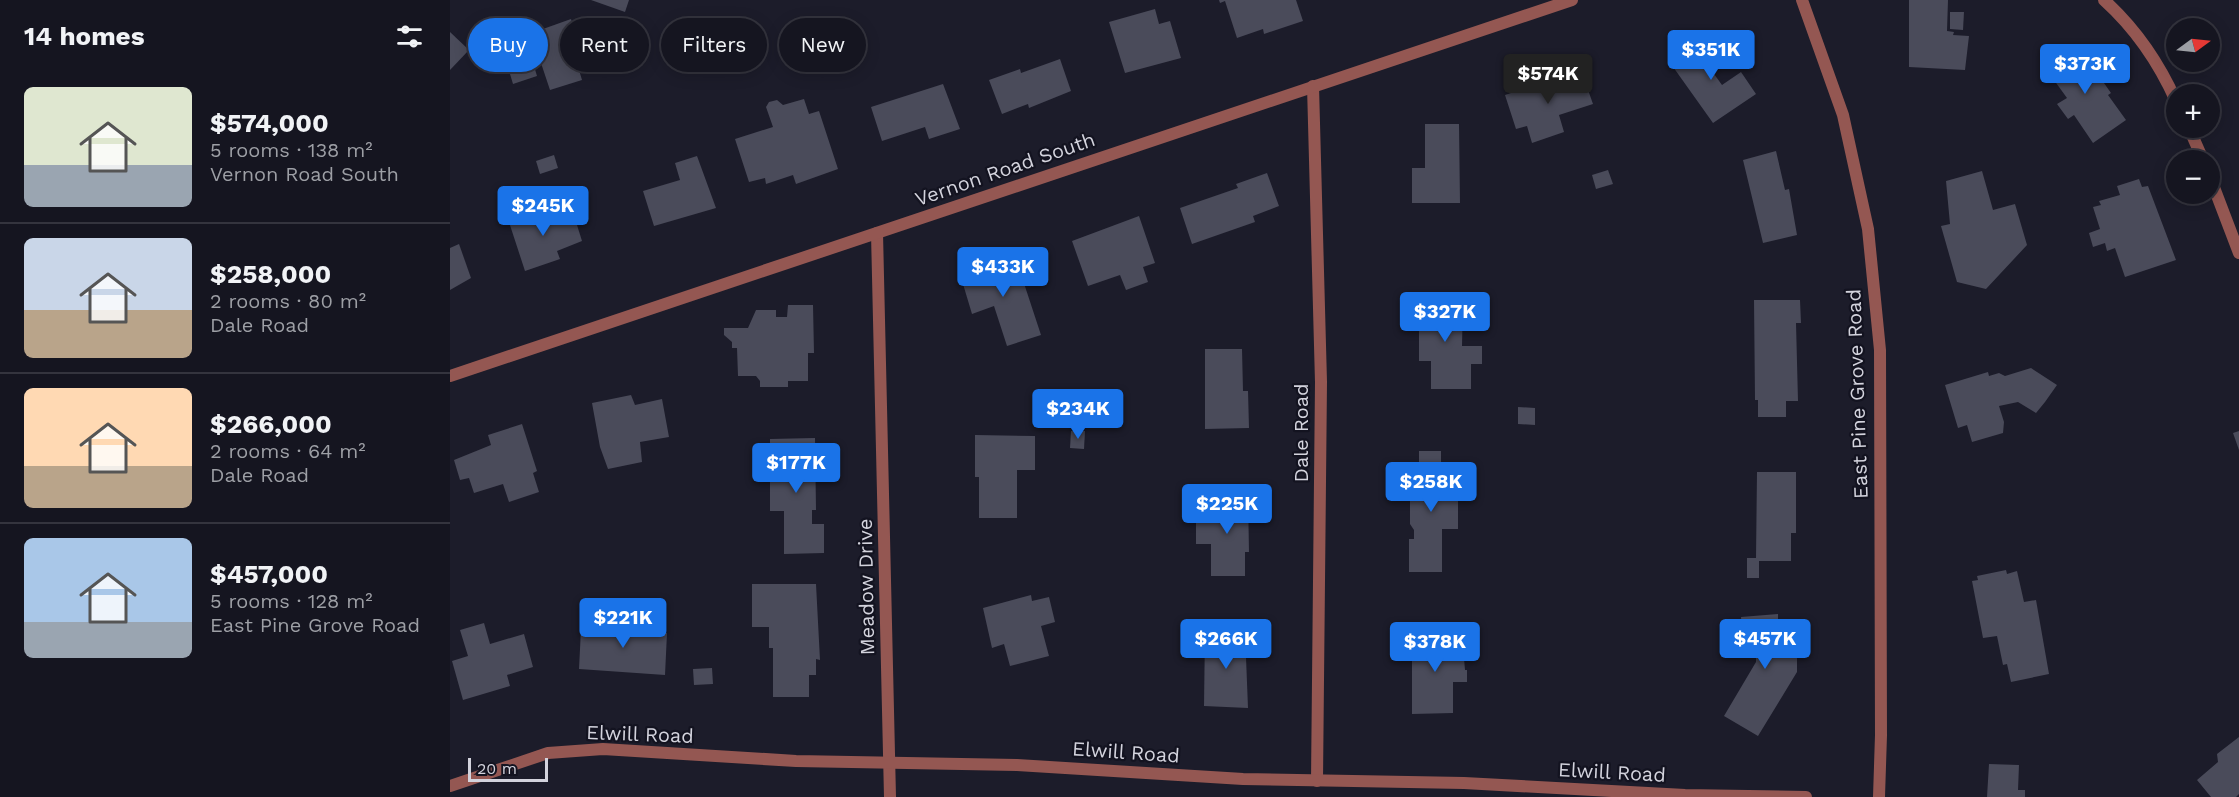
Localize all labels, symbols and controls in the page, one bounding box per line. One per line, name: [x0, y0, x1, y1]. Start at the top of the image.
chip: Buy: [468, 18, 548, 72]
chip: Rent: [560, 18, 649, 72]
chip: Filters: [661, 18, 767, 72]
chip: New: [779, 18, 866, 72]
north arrow: [2166, 18, 2220, 72]
map controls: [2166, 18, 2220, 204]
icon: filters: [393, 20, 426, 53]
text: 14 homes: [24, 21, 145, 51]
pin: $351K: [1669, 30, 1753, 81]
text: $351K: [1682, 37, 1740, 61]
pin: $373K: [2043, 44, 2127, 95]
text: $373K: [2054, 51, 2116, 75]
pin: $574K: [1506, 54, 1590, 105]
text: $574K: [1517, 61, 1579, 85]
button: +: [2166, 84, 2220, 138]
text: $574,000: [210, 108, 329, 138]
icon: home: [72, 111, 144, 183]
street label: Vernon Road South: [912, 127, 1098, 211]
text: 5 rooms · 138 m²: [210, 138, 373, 162]
button: −: [2166, 150, 2220, 204]
text: Vernon Road South: [210, 162, 399, 186]
pin: $245K: [501, 186, 585, 237]
text: $245K: [512, 193, 574, 217]
pin: $433K: [961, 247, 1045, 298]
text: $433K: [971, 254, 1035, 278]
text: $258,000: [210, 259, 331, 289]
icon: home: [72, 262, 144, 334]
text: 2 rooms · 80 m²: [210, 289, 366, 313]
street label: East Pine Grove Road: [1841, 289, 1873, 499]
pin: $327K: [1403, 292, 1487, 343]
text: $327K: [1414, 299, 1476, 323]
text: Dale Road: [210, 313, 309, 337]
street label: Dale Road: [1289, 383, 1313, 483]
pin: $234K: [1036, 389, 1120, 440]
text: $234K: [1046, 396, 1110, 420]
text: $266,000: [210, 409, 332, 439]
icon: home: [72, 412, 144, 484]
text: 2 rooms · 64 m²: [210, 439, 366, 463]
pin: $177K: [754, 443, 838, 494]
text: $177K: [766, 450, 826, 474]
pin: $258K: [1389, 462, 1473, 513]
text: Dale Road: [210, 463, 309, 487]
text: $258K: [1400, 469, 1462, 493]
pin: $225K: [1185, 484, 1269, 535]
text: $225K: [1196, 491, 1258, 515]
street label: Meadow Drive: [853, 518, 879, 656]
text: $457,000: [210, 559, 328, 589]
icon: home: [72, 562, 144, 634]
text: 5 rooms · 128 m²: [210, 589, 373, 613]
pin: $221K: [581, 598, 665, 649]
text: $221K: [593, 605, 653, 629]
text: East Pine Grove Road: [210, 613, 420, 637]
pin: $266K: [1184, 619, 1268, 670]
pin: $457K: [1723, 619, 1807, 670]
pin: $378K: [1393, 622, 1477, 673]
text: $266K: [1194, 626, 1258, 650]
text: $457K: [1734, 626, 1796, 650]
text: $378K: [1404, 629, 1466, 653]
street label: Elwill Road: [586, 720, 694, 748]
street label: Elwill Road: [1071, 736, 1181, 768]
scale bar: [468, 755, 548, 782]
street label: Elwill Road: [1558, 757, 1666, 787]
text: 20 m: [477, 759, 517, 778]

